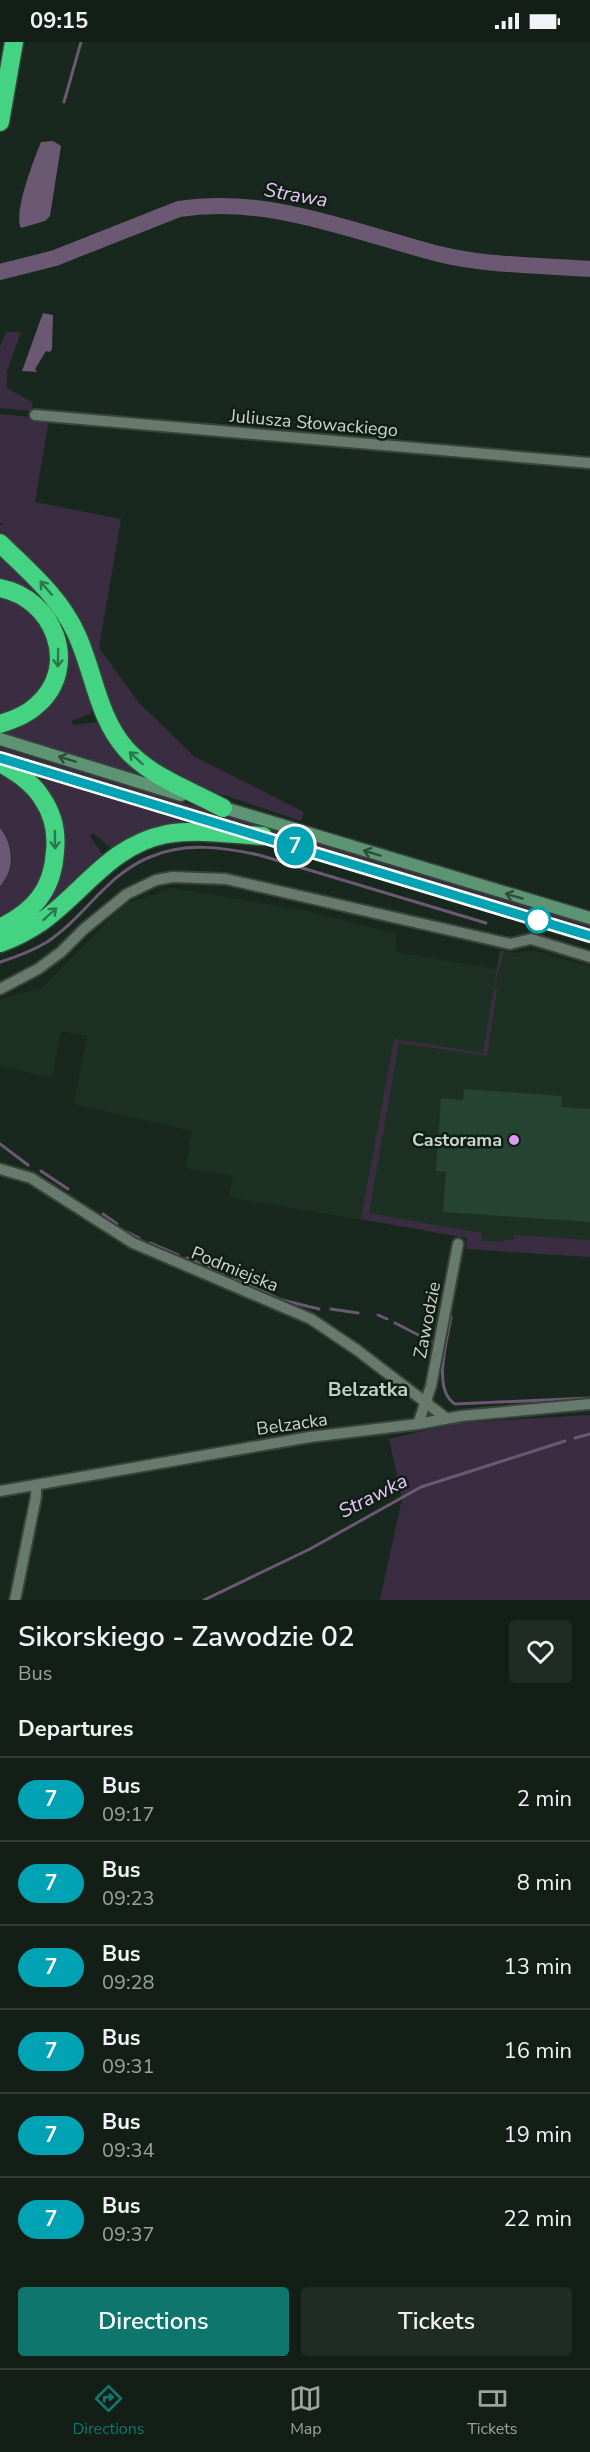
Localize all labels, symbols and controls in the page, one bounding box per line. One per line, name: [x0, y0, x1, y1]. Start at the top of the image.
text: 09:15: [30, 6, 88, 36]
water label: Strawa: [262, 176, 330, 214]
street label: Juliusza Słowackiego: [228, 404, 399, 442]
one-way arrow: [39, 581, 53, 596]
one-way arrow: [53, 648, 64, 668]
one-way arrow: [128, 751, 143, 765]
one-way arrow: [58, 753, 77, 764]
line badge: 7: [276, 826, 314, 866]
one-way arrow: [49, 830, 61, 850]
text: 7: [289, 832, 301, 860]
one-way arrow: [363, 847, 382, 858]
one-way arrow: [505, 890, 524, 901]
one-way arrow: [42, 907, 57, 921]
unlabelled marker: [525, 907, 551, 933]
place label: Castorama: [412, 1128, 502, 1152]
marker: Castorama: [507, 1133, 521, 1147]
street label: Podmiejska: [188, 1241, 282, 1297]
street label: Zawodzie: [408, 1280, 446, 1360]
district label: Belzatka: [328, 1376, 408, 1403]
street label: Belzacka: [255, 1407, 329, 1441]
water label: Strawka: [334, 1467, 412, 1525]
text: Sikorskiego - Zawodzie 02: [18, 1618, 355, 1656]
button: heart: [509, 1620, 572, 1683]
text: Bus: [18, 1660, 52, 1687]
text: Departures: [18, 1714, 133, 1744]
text: Bus: [102, 1771, 141, 1801]
text: 2 min: [517, 1784, 572, 1814]
text: 7: [45, 1785, 57, 1813]
text: 09:17: [102, 1801, 155, 1828]
text: Bus: [102, 1855, 141, 1885]
text: 8 min: [517, 1868, 572, 1898]
text: 7: [45, 1869, 57, 1897]
text: 09:23: [102, 1885, 155, 1912]
text: Bus: [102, 1939, 141, 1969]
text: 13 min: [504, 1952, 572, 1982]
text: 7: [45, 1953, 57, 1981]
text: 09:28: [102, 1969, 155, 1996]
text: Bus: [102, 2023, 141, 2053]
text: 16 min: [504, 2036, 572, 2066]
text: 7: [45, 2037, 57, 2065]
text: 09:31: [102, 2053, 155, 2080]
text: Bus: [102, 2107, 141, 2137]
text: 19 min: [504, 2120, 572, 2150]
text: 7: [45, 2121, 57, 2149]
text: 09:34: [102, 2137, 155, 2164]
text: Bus: [102, 2191, 141, 2221]
text: 22 min: [504, 2204, 572, 2234]
text: 7: [45, 2205, 57, 2233]
text: 09:37: [102, 2221, 155, 2248]
button: Directions: [18, 2287, 289, 2356]
button: Tickets: [301, 2287, 572, 2356]
tab: Directions: [72, 2382, 145, 2440]
tab: Map: [289, 2382, 322, 2440]
tab: Tickets: [467, 2382, 518, 2440]

